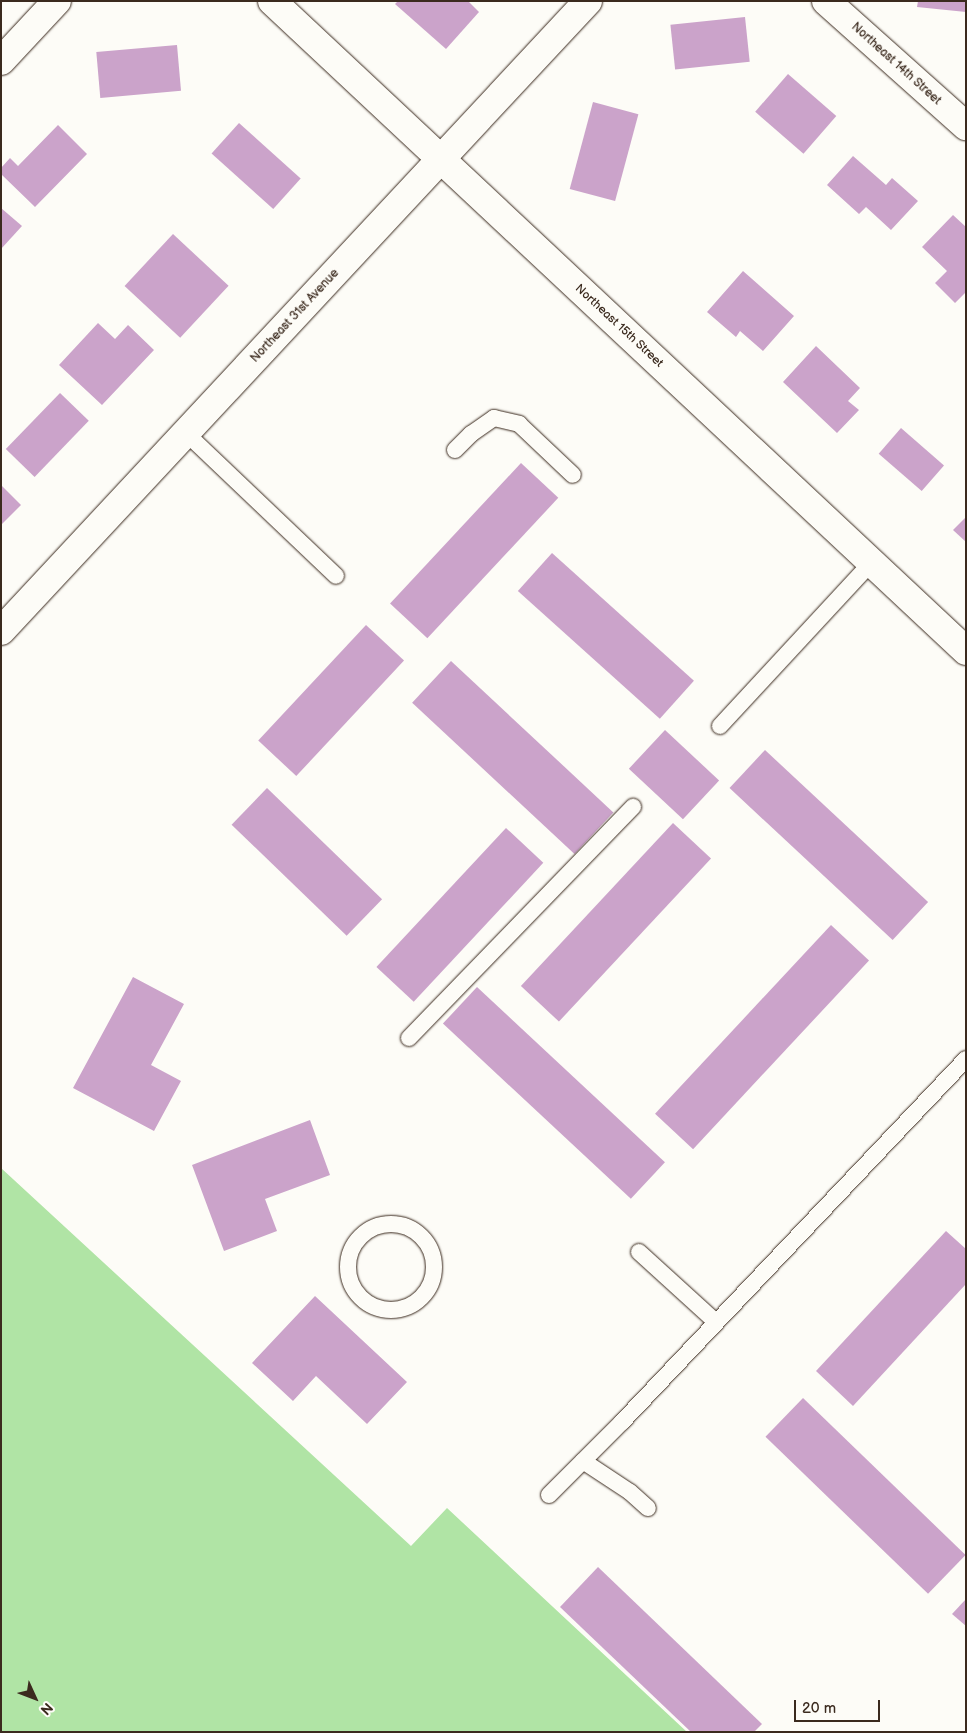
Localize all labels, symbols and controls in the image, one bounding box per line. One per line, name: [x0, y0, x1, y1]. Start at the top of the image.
street label: Northeast 14th Street: [848, 20, 944, 108]
street label: Northeast 31st Avenue: [248, 266, 342, 366]
street label: Northeast 15th Street: [572, 281, 666, 371]
north arrow: [10, 1673, 60, 1723]
scale bar: [797, 1690, 883, 1722]
text: N: [37, 1699, 56, 1718]
text: 20 m: [802, 1699, 836, 1718]

